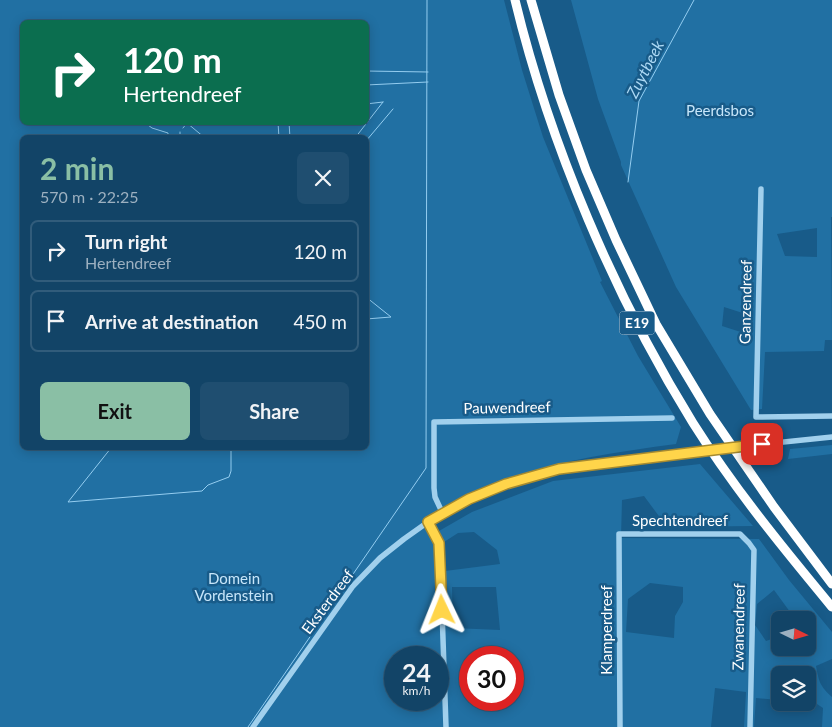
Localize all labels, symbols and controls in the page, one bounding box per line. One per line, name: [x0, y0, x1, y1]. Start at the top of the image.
water label: Zuytbeek: [622, 37, 667, 101]
text: 120 m: [123, 38, 222, 80]
icon: right: [40, 40, 105, 105]
text: Hertendreef: [123, 80, 242, 107]
park label: Peerdsbos: [686, 101, 754, 119]
text: 2 min: [40, 150, 114, 186]
button: close: [297, 152, 349, 204]
text: 570 m · 22:25: [40, 187, 139, 206]
text: Turn right: [85, 230, 167, 253]
icon: right: [42, 237, 70, 265]
text: 120 m: [293, 240, 347, 263]
text: Hertendreef: [85, 253, 171, 272]
street label: Ganzendreef: [735, 259, 755, 344]
icon: arrive: [42, 307, 70, 335]
text: Arrive at destination: [85, 310, 258, 333]
text: 450 m: [293, 310, 347, 333]
road number: E19: [620, 312, 654, 334]
button: Exit: [40, 382, 190, 440]
button: Share: [200, 382, 349, 440]
street label: Pauwendreef: [463, 397, 551, 417]
pin: [741, 423, 783, 465]
icon: arrive: [748, 430, 776, 458]
street label: Spechtendreef: [632, 511, 729, 529]
street label: Eksterdreef: [297, 565, 358, 637]
park label: Domein Vordenstein: [194, 569, 274, 604]
position arrow: [415, 583, 467, 635]
street label: Zwanendreef: [728, 583, 748, 671]
street label: Klamperdreef: [597, 585, 615, 675]
north arrow: [771, 611, 816, 656]
map controls: [771, 611, 816, 711]
speed limit sign: 30: [459, 646, 524, 711]
text: 24: [402, 657, 431, 687]
button: layers: [771, 666, 816, 711]
text: km/h: [402, 683, 431, 698]

